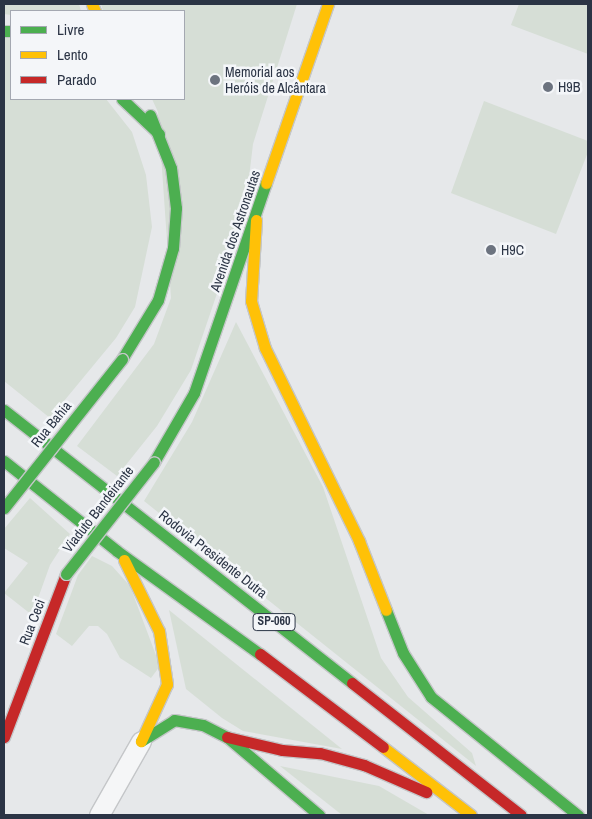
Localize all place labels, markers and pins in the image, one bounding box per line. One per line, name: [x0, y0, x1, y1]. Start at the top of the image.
place label: Memorial aos Heróis de Alcântara: [225, 64, 326, 96]
marker: Memorial aos Heróis de Alcântara: [209, 74, 221, 86]
place label: H9B: [558, 79, 580, 95]
marker: H9B: [542, 81, 554, 93]
place label: H9C: [501, 242, 524, 258]
marker: H9C: [485, 244, 497, 256]

